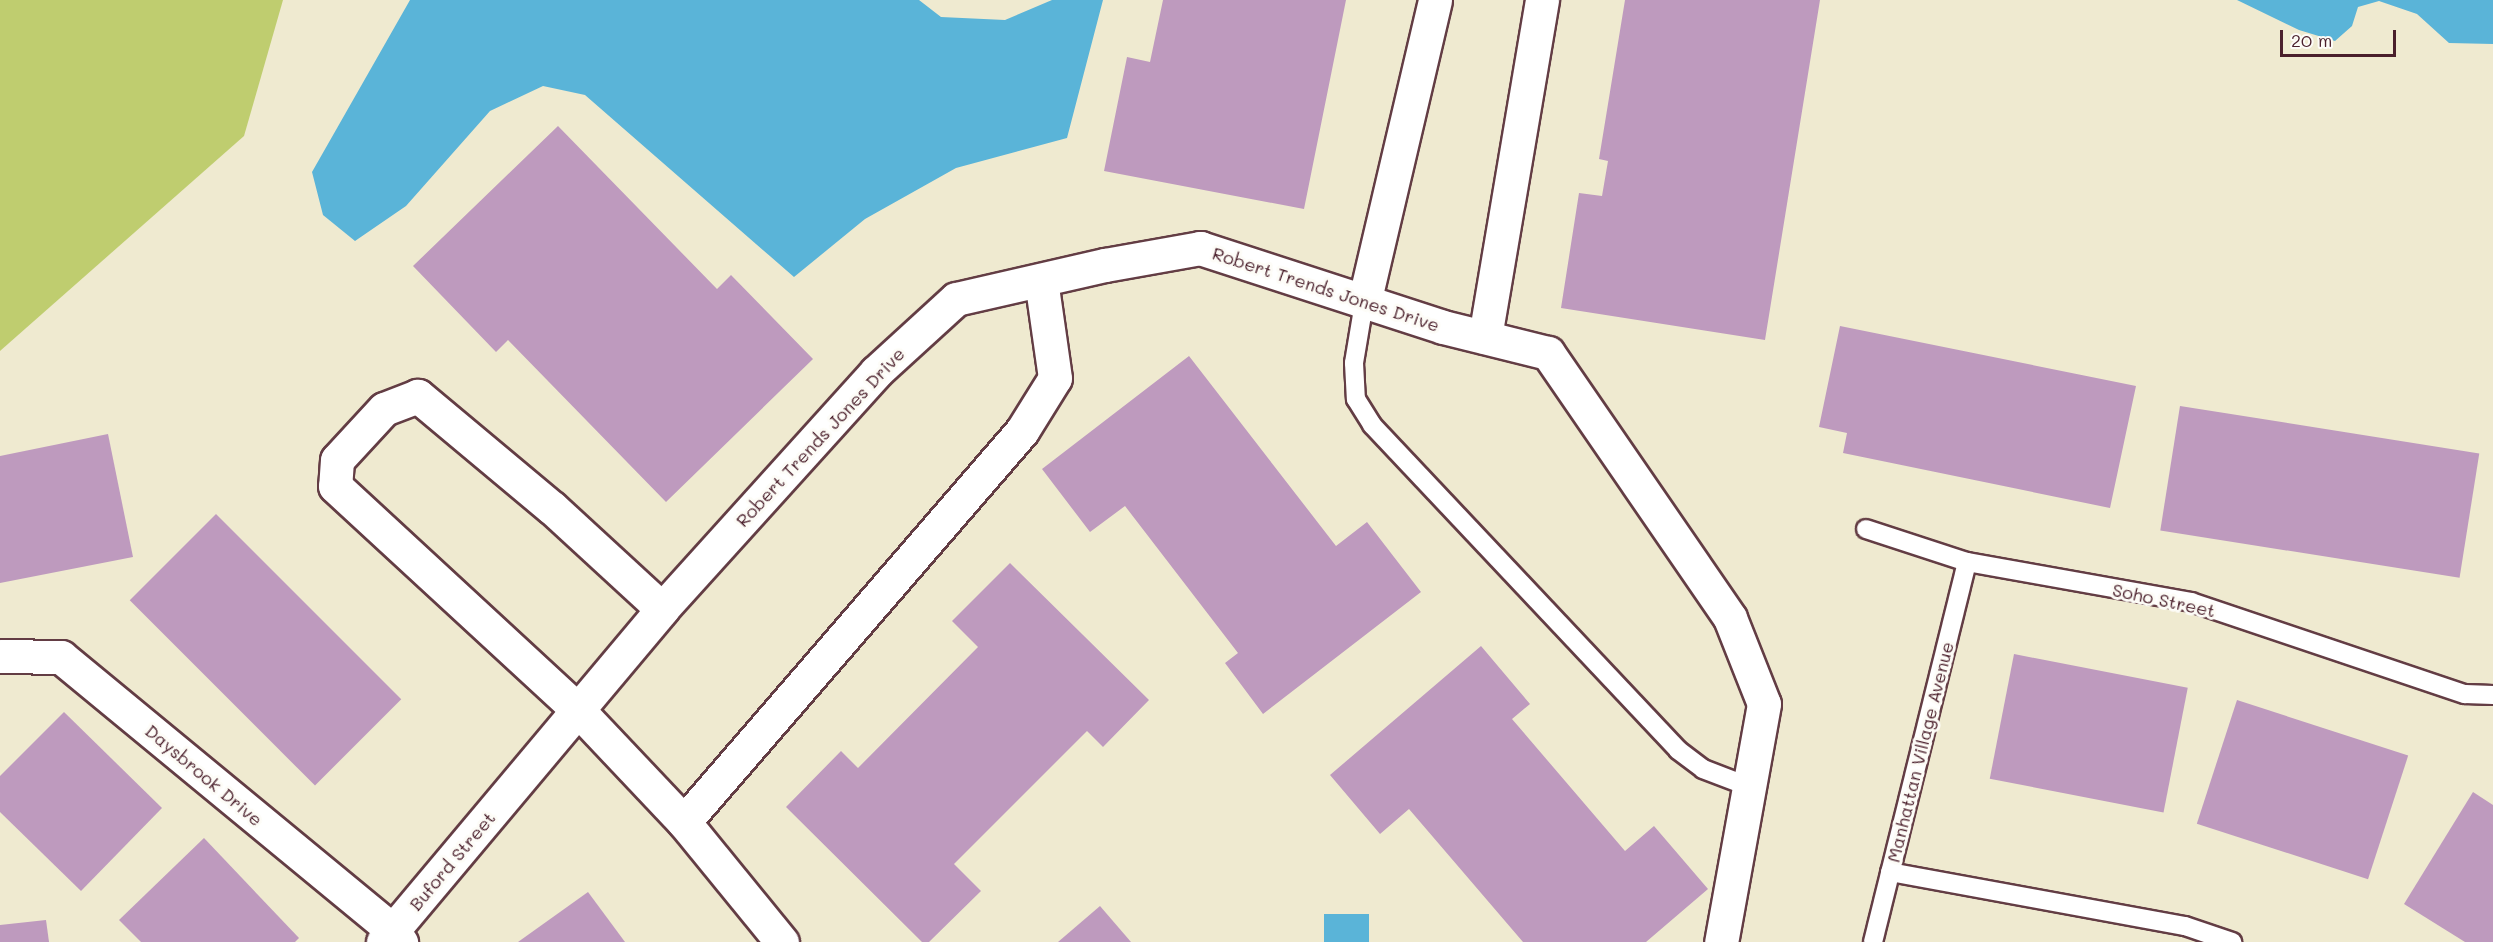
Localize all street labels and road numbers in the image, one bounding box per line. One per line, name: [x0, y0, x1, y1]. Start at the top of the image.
street label: Robert Trends Jones Drive: [1210, 242, 1442, 336]
street label: Robert Trends Jones Drive: [731, 343, 909, 531]
street label: Soho Street: [2111, 579, 2217, 621]
street label: Manhattan Village Avenue: [1882, 639, 1958, 865]
street label: Daysbrook Drive: [141, 720, 267, 830]
street label: Buford Street: [404, 807, 500, 915]

